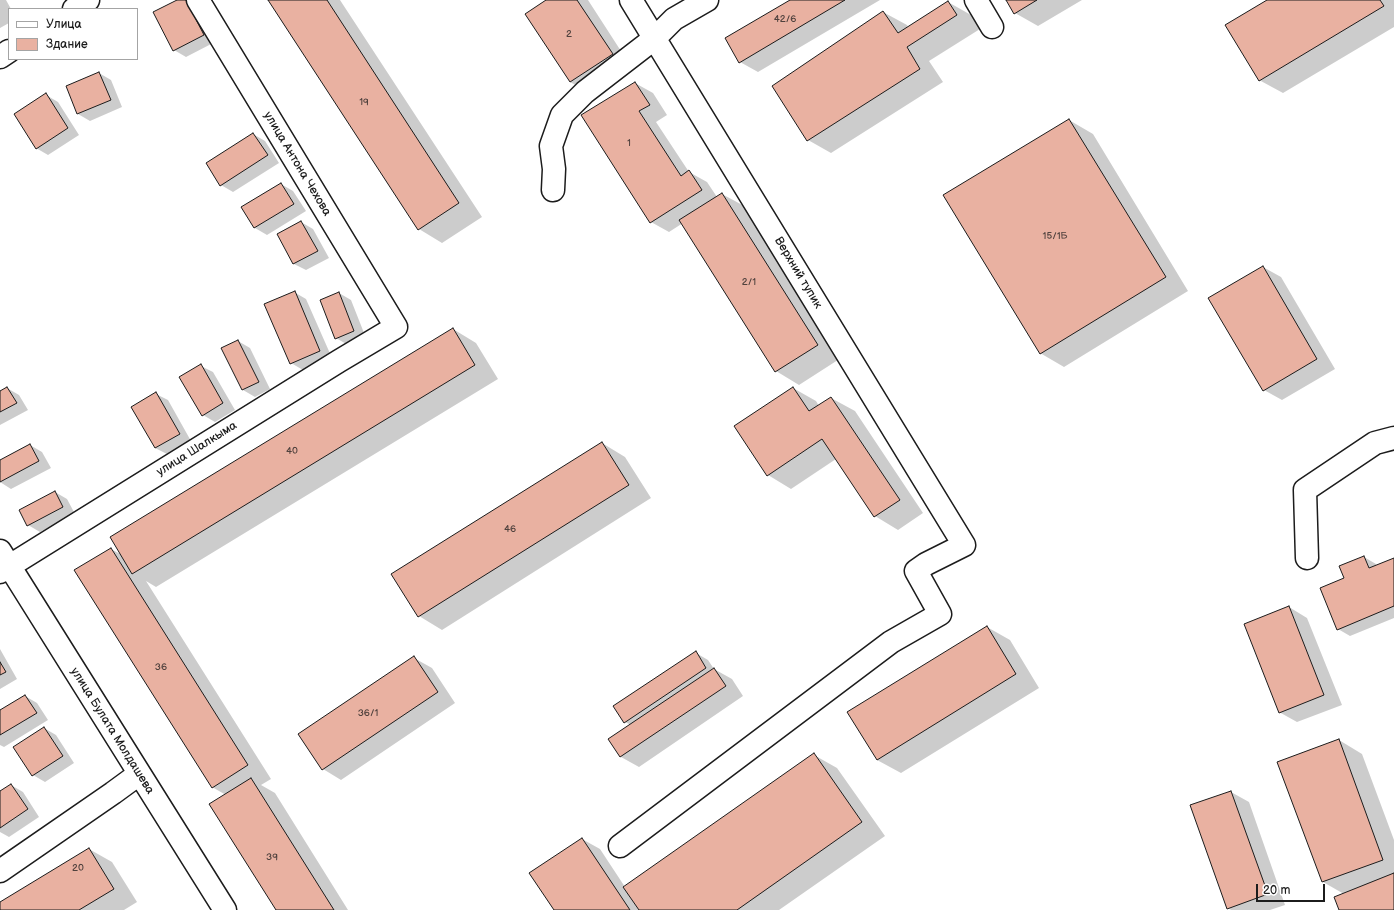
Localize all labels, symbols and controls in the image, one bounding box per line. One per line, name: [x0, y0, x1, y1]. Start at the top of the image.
legend: [8, 8, 138, 60]
house number: 42/6: [774, 13, 796, 25]
text: Улица: [46, 17, 82, 32]
house number: 2: [566, 28, 572, 40]
text: Здание: [46, 37, 88, 52]
house number: 19: [359, 96, 369, 108]
street label: улица Антона Чехова: [260, 109, 334, 219]
house number: 1: [627, 137, 631, 149]
house number: 15/1Б: [1043, 230, 1067, 242]
street label: Верхний тупик: [771, 235, 825, 311]
house number: 2/1: [742, 276, 756, 288]
street label: улица Шалкыма: [154, 419, 240, 479]
house number: 40: [286, 445, 298, 457]
house number: 46: [504, 523, 516, 535]
house number: 36: [155, 661, 167, 673]
street label: улица Булата Молдашева: [67, 665, 157, 797]
house number: 36/1: [358, 707, 378, 719]
house number: 39: [266, 851, 278, 863]
house number: 20: [72, 862, 84, 874]
scale bar: [1258, 876, 1327, 902]
text: 20 m: [1263, 883, 1290, 898]

